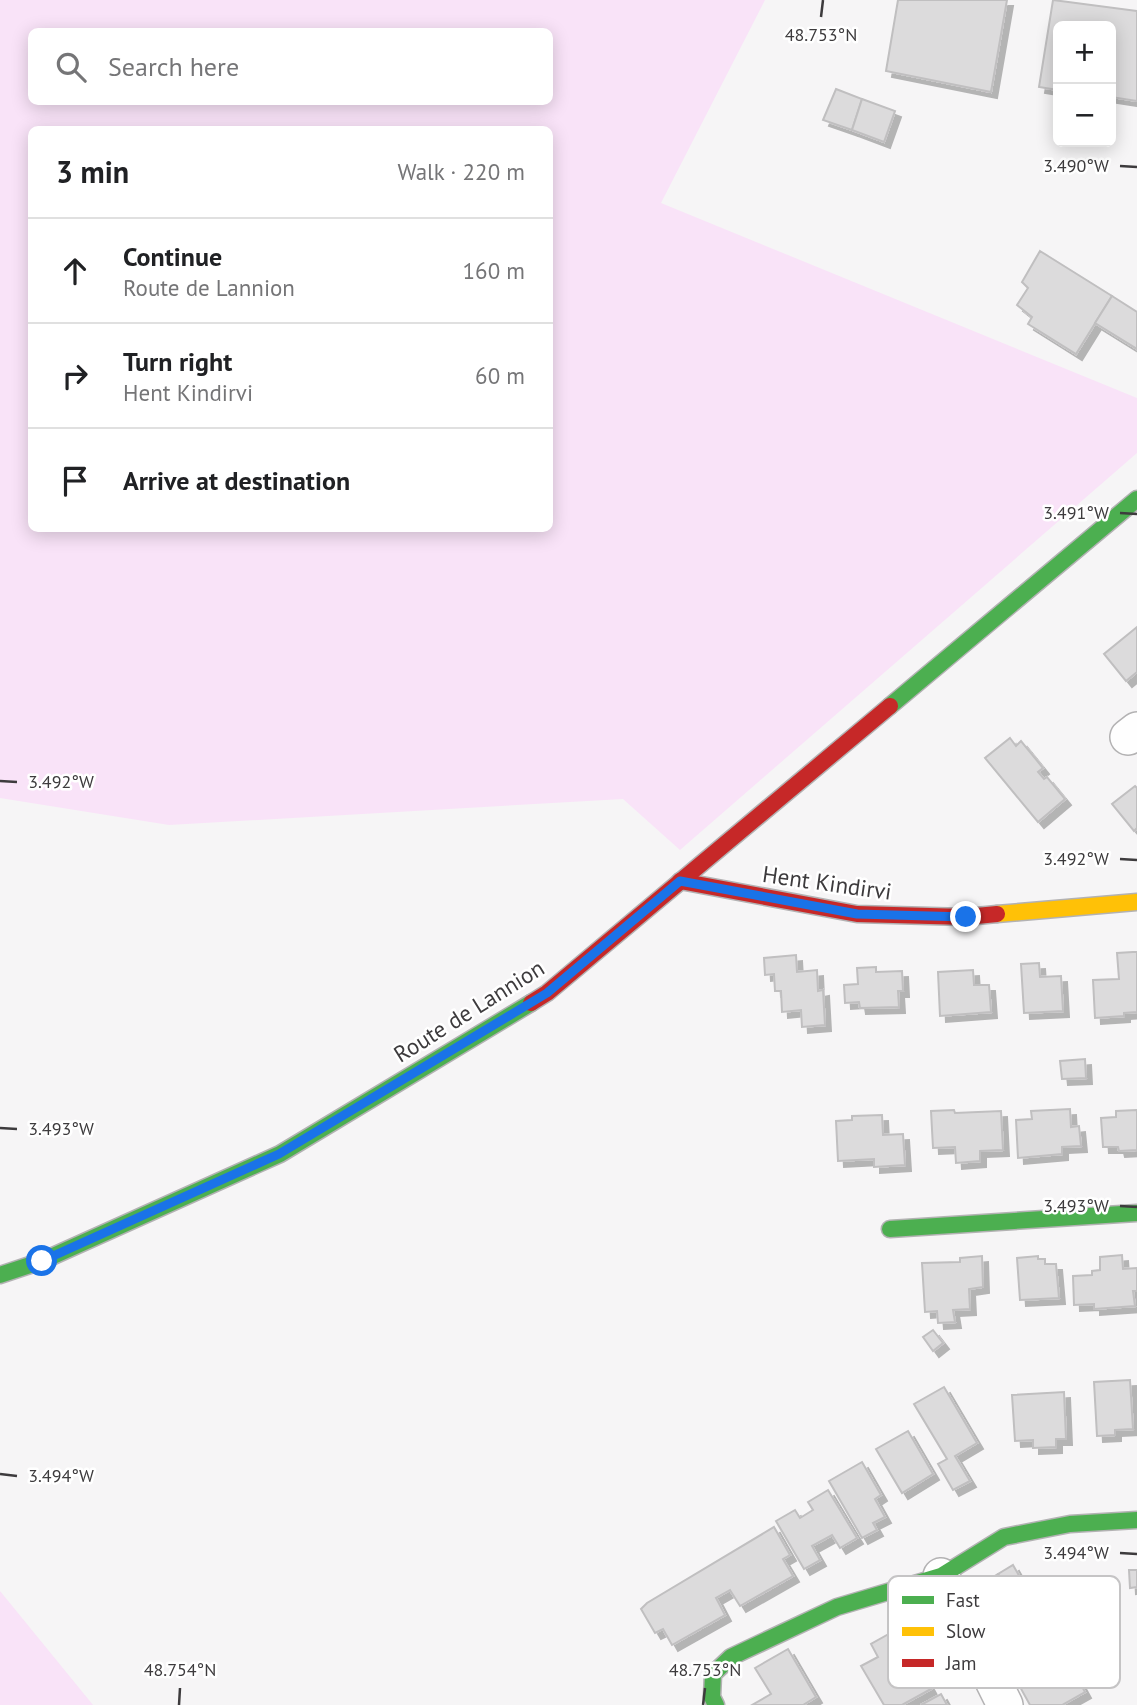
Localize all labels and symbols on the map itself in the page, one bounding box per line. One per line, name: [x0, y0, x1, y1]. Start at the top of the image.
text: 48.753°N: [785, 23, 857, 46]
text: 3.490°W: [1043, 154, 1109, 177]
text: 3.491°W: [1043, 501, 1109, 524]
text: 3.492°W: [28, 770, 94, 793]
text: 3.492°W: [1043, 847, 1109, 870]
street label: Hent Kindirvi: [761, 859, 893, 906]
route end: [950, 901, 981, 932]
street label: Route de Lannion: [388, 953, 549, 1068]
text: 3.493°W: [28, 1117, 94, 1140]
text: 3.493°W: [1043, 1194, 1109, 1217]
route start: [26, 1245, 57, 1276]
text: 3.494°W: [28, 1464, 94, 1487]
text: 3.494°W: [1043, 1541, 1109, 1564]
legend: [888, 1576, 1120, 1688]
text: Fast: [946, 1588, 980, 1612]
text: Slow: [946, 1619, 986, 1643]
text: Jam: [945, 1651, 976, 1675]
text: 48.754°N: [144, 1658, 216, 1681]
text: 48.753°N: [669, 1658, 741, 1681]

